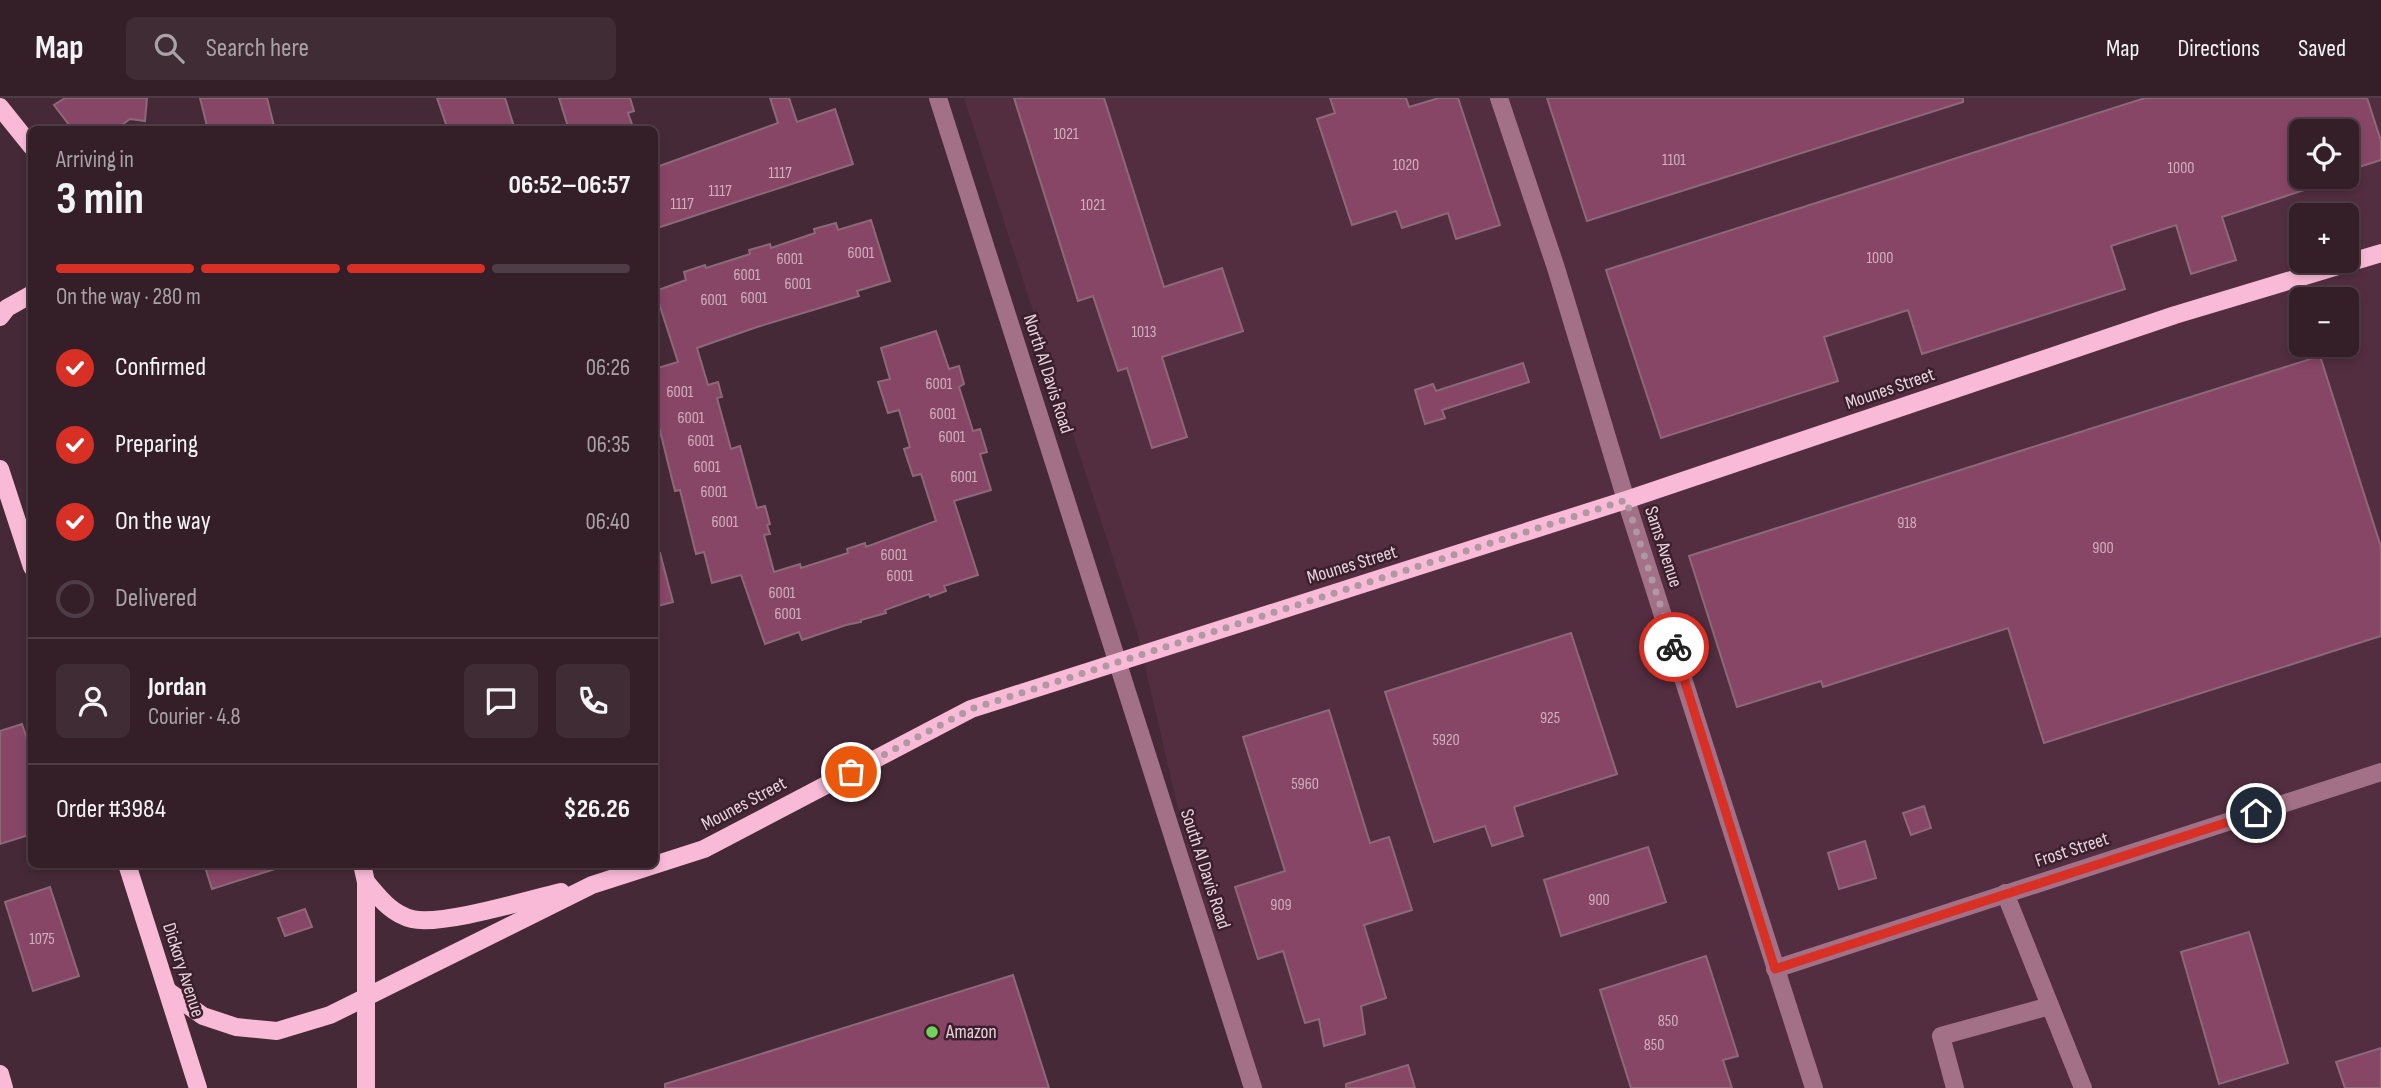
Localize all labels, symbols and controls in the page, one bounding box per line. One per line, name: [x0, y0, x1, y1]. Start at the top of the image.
search box: [126, 17, 616, 80]
text: Map: [35, 28, 84, 68]
icon: search: [150, 29, 188, 67]
text: Search here: [206, 33, 309, 64]
text: Map: [2106, 34, 2139, 63]
text: Directions: [2177, 34, 2260, 63]
text: Saved: [2298, 34, 2346, 63]
map controls: [2289, 119, 2359, 357]
button: locate: [2289, 119, 2359, 189]
house number: 1021: [1054, 125, 1079, 144]
text: Arriving in: [56, 146, 134, 174]
house number: 1101: [1662, 151, 1686, 170]
house number: 1020: [1393, 156, 1419, 175]
house number: 1000: [2167, 159, 2195, 178]
house number: 1117: [768, 164, 792, 183]
text: 06:52–06:57: [509, 170, 630, 201]
text: 3 min: [56, 172, 144, 227]
house number: 1117: [708, 182, 732, 201]
house number: 1117: [670, 195, 694, 214]
house number: 1021: [1081, 196, 1106, 215]
button: +: [2289, 203, 2359, 273]
house number: 6001: [848, 244, 875, 263]
house number: 1000: [1866, 249, 1894, 268]
house number: 6001: [777, 250, 804, 269]
house number: 6001: [734, 266, 761, 285]
house number: 6001: [785, 275, 812, 294]
text: On the way · 280 m: [56, 283, 201, 311]
button: −: [2289, 287, 2359, 357]
house number: 6001: [741, 289, 768, 308]
house number: 6001: [701, 291, 728, 310]
street label: North Al Davis Road: [1018, 312, 1078, 436]
house number: 1013: [1131, 323, 1157, 342]
icon: check: [56, 349, 94, 387]
text: Confirmed: [115, 352, 206, 383]
text: 06:26: [586, 354, 630, 382]
street label: Mounes Street: [1842, 363, 1938, 415]
house number: 6001: [926, 375, 953, 394]
house number: 6001: [667, 383, 694, 402]
house number: 6001: [930, 405, 957, 424]
house number: 6001: [678, 409, 705, 428]
icon: check: [56, 426, 94, 464]
house number: 6001: [939, 428, 966, 447]
text: Preparing: [115, 429, 198, 460]
text: 06:35: [586, 431, 630, 459]
house number: 6001: [688, 432, 715, 451]
house number: 6001: [694, 458, 721, 477]
house number: 6001: [951, 468, 978, 487]
house number: 6001: [701, 483, 728, 502]
icon: check: [56, 503, 94, 541]
street label: Sams Avenue: [1639, 504, 1687, 590]
text: On the way: [115, 506, 211, 537]
text: 06:40: [585, 508, 630, 536]
house number: 6001: [712, 513, 739, 532]
house number: 918: [1897, 514, 1917, 533]
house number: 900: [2092, 539, 2114, 558]
street label: Mounes Street: [1304, 540, 1400, 590]
house number: 6001: [881, 546, 908, 565]
house number: 6001: [887, 567, 914, 586]
text: Delivered: [115, 583, 197, 614]
house number: 6001: [769, 584, 796, 603]
house number: 6001: [775, 605, 802, 624]
courier: [1639, 612, 1709, 682]
icon: bike: [1655, 628, 1693, 666]
button: person: [56, 664, 130, 738]
button: chat: [464, 664, 538, 738]
button: phone: [556, 664, 630, 738]
text: Jordan: [148, 672, 206, 703]
text: Courier · 4.8: [148, 703, 241, 731]
house number: 925: [1540, 709, 1560, 728]
house number: 5920: [1432, 731, 1460, 750]
pin: [821, 742, 881, 802]
icon: bag: [832, 753, 870, 791]
street label: Mounes Street: [698, 772, 791, 836]
house number: 5960: [1291, 775, 1319, 794]
pin: [2226, 783, 2286, 843]
text: Order #3984: [56, 794, 166, 825]
text: $26.26: [563, 794, 630, 825]
icon: home: [2237, 794, 2275, 832]
street label: South Al Davis Road: [1175, 806, 1235, 932]
street label: Frost Street: [2032, 827, 2112, 873]
house number: 900: [1588, 891, 1610, 910]
house number: 909: [1270, 896, 1292, 915]
street label: Dickory Avenue: [157, 920, 209, 1020]
house number: 1075: [29, 930, 55, 949]
house number: 850: [1658, 1012, 1678, 1031]
place label: Amazon: [945, 1021, 997, 1044]
marker: Amazon: [924, 1024, 940, 1040]
house number: 850: [1644, 1036, 1664, 1055]

